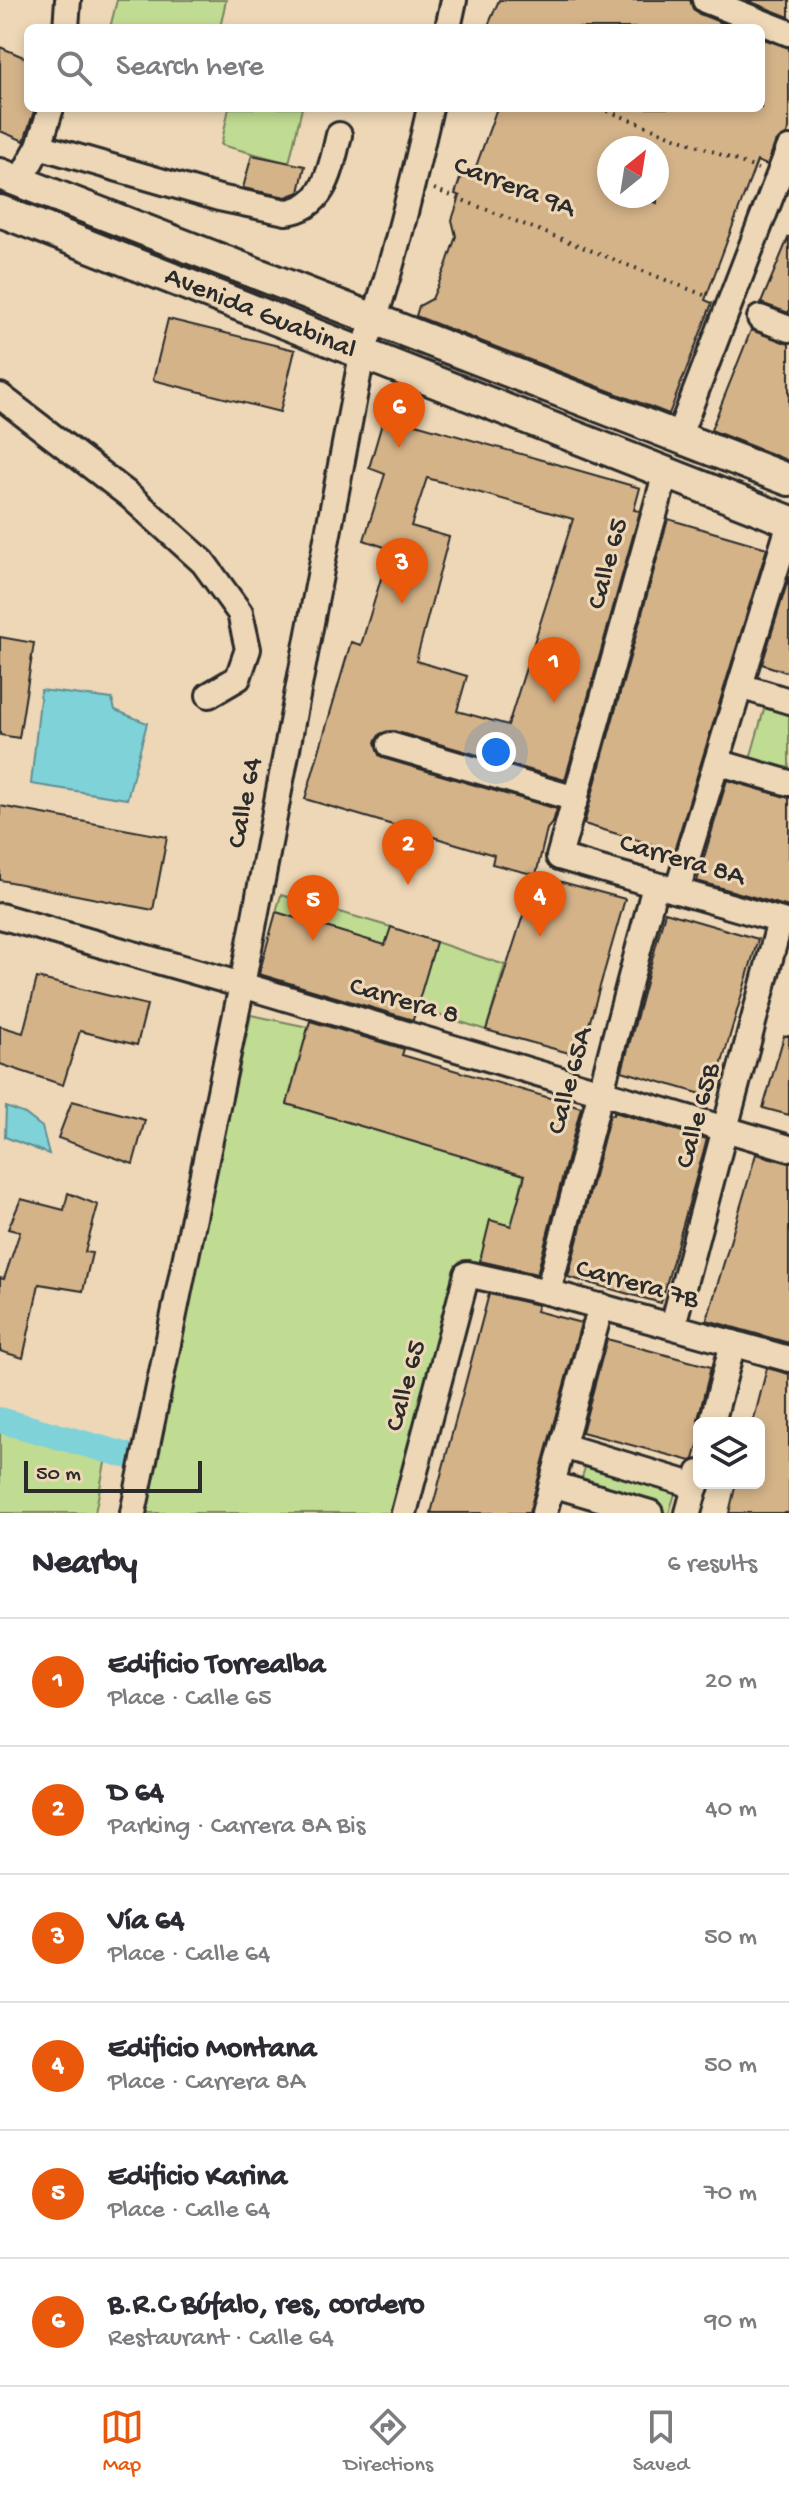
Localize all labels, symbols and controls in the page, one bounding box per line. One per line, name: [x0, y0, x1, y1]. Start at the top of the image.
search box: [24, 24, 765, 112]
icon: search: [52, 46, 96, 90]
text: Search here: [116, 51, 264, 86]
north arrow: [597, 136, 669, 208]
street label: Carrera 9A: [449, 150, 581, 227]
street label: Avenida Guabinal: [159, 261, 361, 367]
pin: 6: [373, 382, 425, 448]
street label: Calle 65: [581, 515, 637, 613]
pin: 3: [376, 538, 428, 604]
pin: 1: [528, 637, 580, 703]
your location: [476, 732, 516, 772]
street label: Calle 64: [221, 755, 271, 851]
pin: 2: [382, 819, 434, 885]
street label: Carrera 8A: [615, 827, 750, 895]
pin: 4: [514, 871, 566, 937]
pin: 5: [287, 875, 339, 941]
street label: Carrera 8: [345, 971, 463, 1033]
street label: Calle 65A: [541, 1022, 601, 1138]
street label: Calle 65B: [669, 1059, 729, 1172]
street label: Carrera 7B: [572, 1253, 703, 1317]
street label: Calle 65: [379, 1337, 435, 1435]
map controls: [693, 1417, 765, 1489]
button: layers: [693, 1417, 765, 1489]
scale bar: [24, 1457, 202, 1493]
text: 50 m: [36, 1462, 81, 1488]
text: Nearby: [32, 1545, 137, 1585]
text: 6 results: [667, 1550, 757, 1581]
text: Edificio Torrealba: [108, 1649, 325, 1684]
text: 1: [53, 1667, 63, 1698]
text: 20 m: [705, 1667, 757, 1698]
text: Place · Calle 65: [108, 1684, 272, 1715]
text: D 64: [108, 1777, 164, 1812]
text: 2: [52, 1795, 64, 1826]
text: 40 m: [705, 1795, 757, 1826]
text: Parking · Carrera 8A Bis: [108, 1812, 365, 1843]
text: Vía 64: [108, 1905, 184, 1940]
text: 3: [51, 1923, 65, 1954]
text: 50 m: [704, 1923, 757, 1954]
text: Place · Calle 64: [108, 1940, 270, 1971]
text: Edificio Montana: [108, 2033, 316, 2068]
text: 4: [52, 2051, 64, 2082]
text: 50 m: [704, 2051, 757, 2082]
text: Place · Carrera 8A: [108, 2068, 305, 2099]
text: Edificio Karina: [108, 2161, 287, 2196]
text: 5: [51, 2179, 65, 2210]
text: 70 m: [704, 2179, 757, 2210]
text: Place · Calle 64: [108, 2196, 270, 2227]
text: B.R.C Búfalo, res, cordero: [108, 2289, 425, 2324]
text: 6: [51, 2307, 65, 2338]
text: 90 m: [705, 2307, 757, 2338]
text: Restaurant · Calle 64: [108, 2324, 334, 2355]
tab: Map: [100, 2405, 144, 2479]
tab: Directions: [344, 2405, 433, 2479]
tab: Saved: [633, 2405, 689, 2479]

